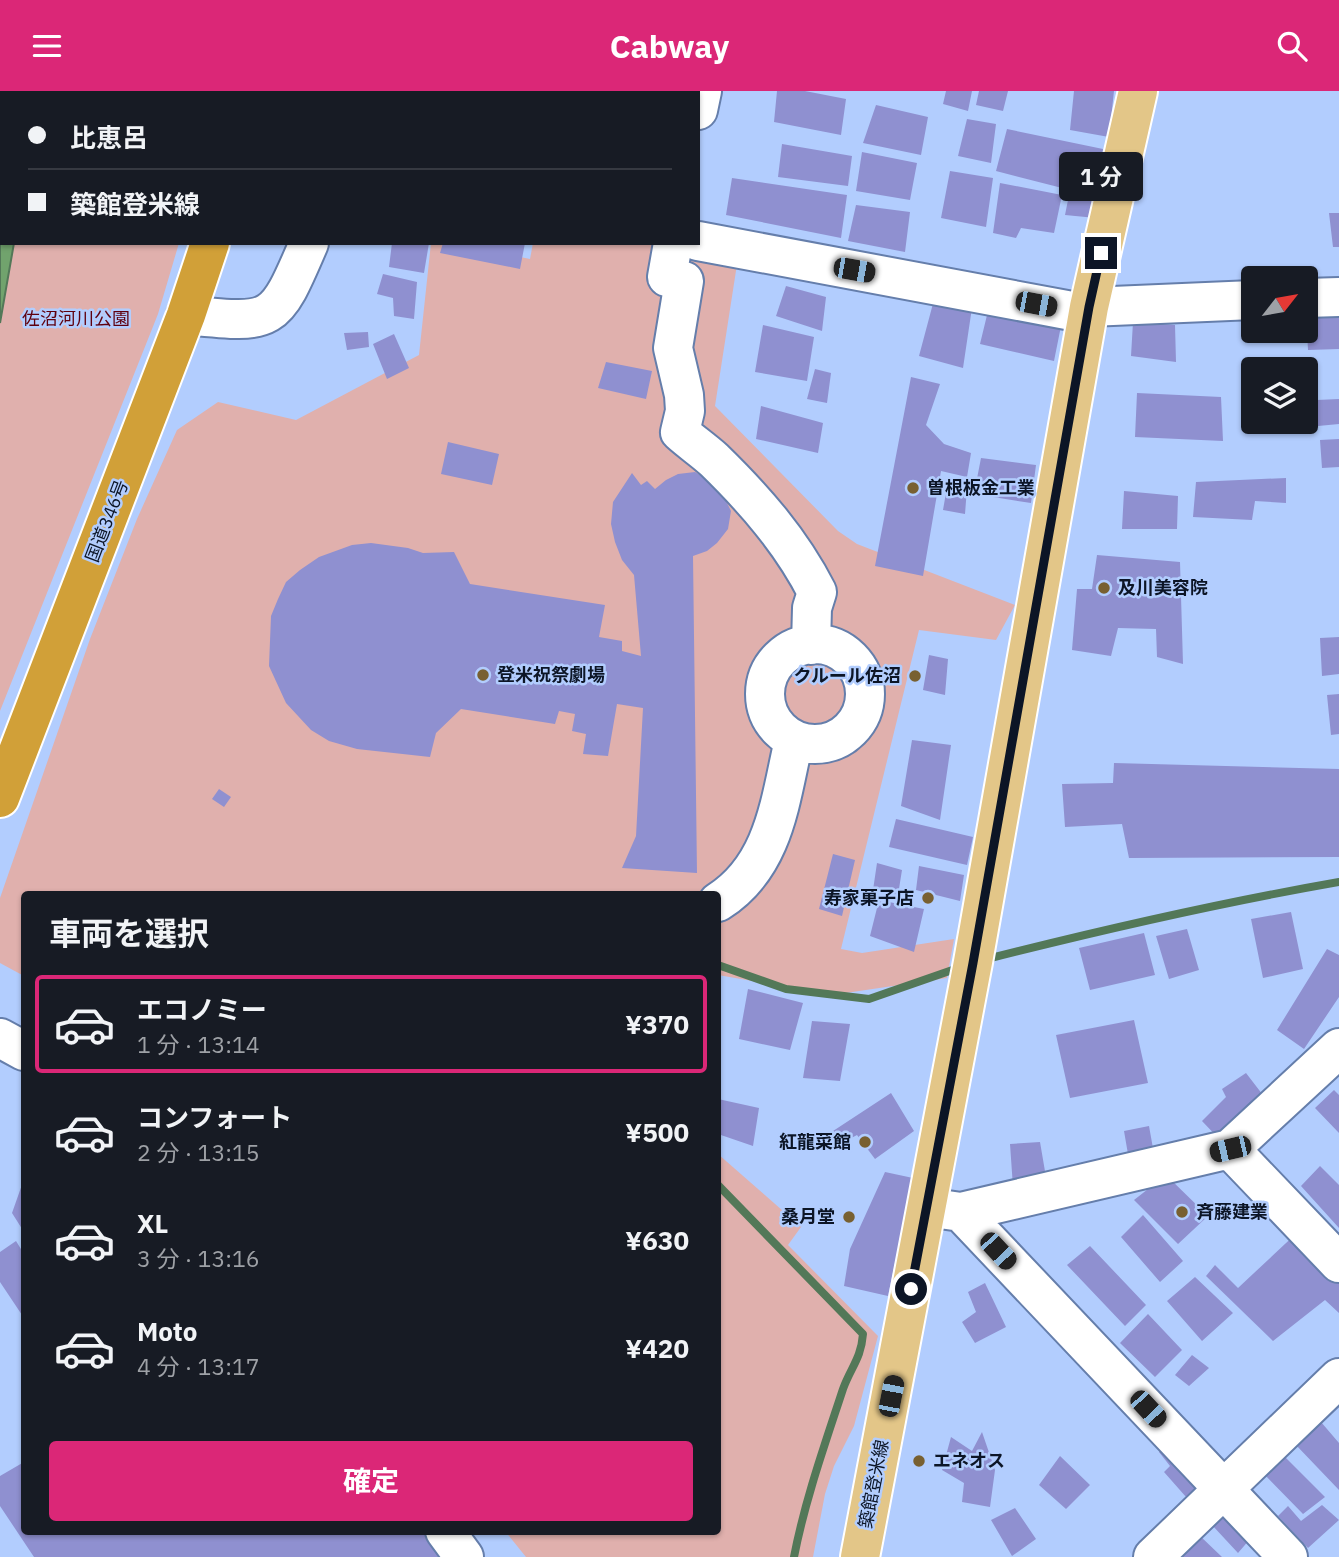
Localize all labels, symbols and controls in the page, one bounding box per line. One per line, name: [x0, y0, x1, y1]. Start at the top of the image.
text: Cabway: [610, 25, 729, 67]
icon: menu: [28, 27, 66, 65]
icon: search: [1273, 27, 1311, 65]
text: 比恵呂: [70, 120, 148, 154]
callout: 1 分: [1059, 151, 1143, 201]
text: 1 分: [1080, 161, 1122, 191]
text: 築館登米線: [70, 187, 200, 221]
route end: [1085, 237, 1117, 269]
car: [832, 256, 877, 284]
north arrow: [1241, 266, 1318, 343]
map controls: [1241, 266, 1318, 434]
car: [1014, 290, 1059, 318]
park label: 佐沼河川公園: [22, 307, 130, 330]
button: layers: [1241, 357, 1318, 434]
street label: 国道346号: [80, 476, 133, 565]
place label: 曽根板金工業: [927, 476, 1035, 499]
marker: 曽根板金工業: [905, 480, 921, 496]
place label: 及川美容院: [1118, 576, 1208, 599]
marker: 及川美容院: [1096, 580, 1112, 596]
place label: 登米祝祭劇場: [497, 663, 605, 686]
place label: クルール佐沼: [794, 664, 901, 687]
marker: 登米祝祭劇場: [475, 667, 491, 683]
marker: クルール佐沼: [907, 668, 923, 684]
place label: 寿家菓子店: [824, 886, 914, 909]
marker: 寿家菓子店: [920, 890, 936, 906]
text: 車両を選択: [49, 912, 209, 954]
text: エコノミー: [137, 992, 267, 1026]
icon: car: [53, 993, 116, 1056]
text: ¥370: [625, 1007, 689, 1041]
text: 1 分 · 13:14: [137, 1029, 260, 1059]
text: コンフォート: [137, 1100, 292, 1134]
icon: car: [53, 1101, 116, 1164]
text: ¥500: [625, 1115, 689, 1149]
place label: 紅龍菜館: [779, 1130, 851, 1153]
marker: 紅龍菜館: [857, 1134, 873, 1150]
car: [1208, 1134, 1253, 1164]
text: 2 分 · 13:15: [137, 1137, 260, 1167]
place label: 斉藤建業: [1196, 1200, 1268, 1223]
marker: 斉藤建業: [1174, 1204, 1190, 1220]
place label: 桑月堂: [781, 1205, 835, 1228]
text: XL: [137, 1206, 168, 1240]
icon: car: [53, 1209, 116, 1272]
marker: 桑月堂: [841, 1209, 857, 1225]
text: ¥630: [625, 1223, 689, 1257]
car: [976, 1228, 1021, 1274]
text: 3 分 · 13:16: [137, 1243, 260, 1273]
route start: [895, 1273, 927, 1305]
text: Moto: [137, 1314, 197, 1348]
icon: car: [53, 1317, 116, 1380]
text: ¥420: [625, 1331, 689, 1365]
text: 4 分 · 13:17: [137, 1351, 260, 1381]
car: [877, 1373, 906, 1419]
car: [1126, 1386, 1171, 1432]
street label: 築館登米線: [854, 1438, 893, 1530]
button: 確定: [49, 1441, 693, 1521]
place label: エネオス: [933, 1449, 1005, 1472]
marker: エネオス: [911, 1453, 927, 1469]

